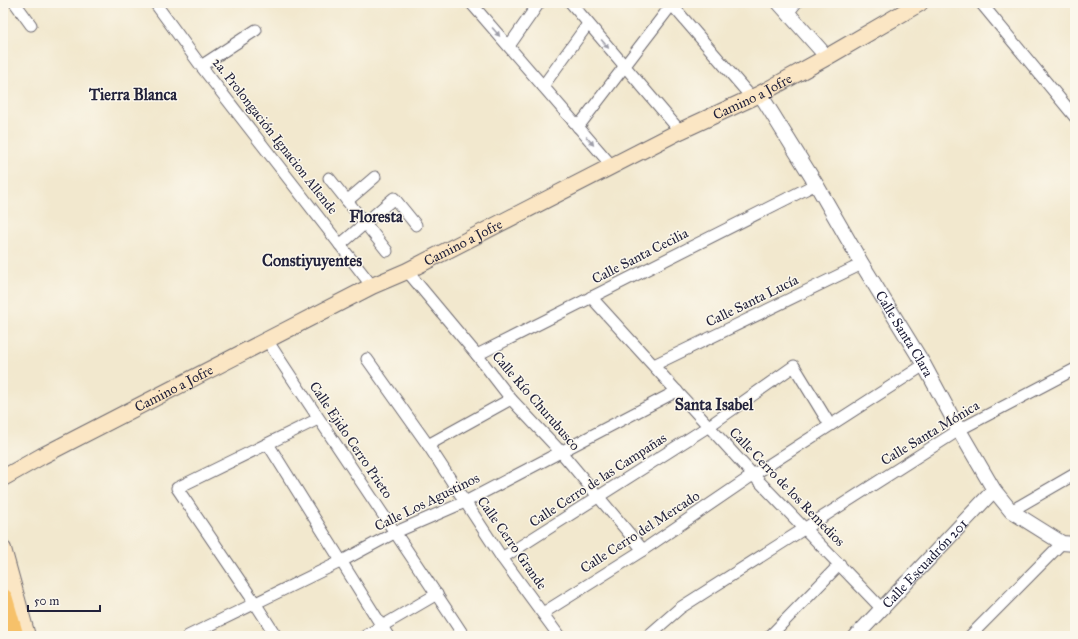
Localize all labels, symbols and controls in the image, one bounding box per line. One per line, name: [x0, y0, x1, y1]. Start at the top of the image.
one-way arrow: [492, 27, 501, 38]
one-way arrow: [600, 38, 609, 49]
street label: 2a. Prolongación Ignacion Allende: [209, 54, 342, 218]
street label: Camino a Jofre: [710, 70, 795, 123]
district label: Tierra Blanca: [88, 85, 178, 104]
one-way arrow: [586, 136, 595, 147]
district label: Floresta: [349, 207, 404, 226]
street label: Camino a Jofre: [421, 215, 505, 269]
street label: Calle Santa Cecilia: [589, 224, 691, 288]
district label: Constiyuyentes: [262, 251, 362, 271]
street label: Calle Santa Lucía: [703, 271, 801, 331]
street label: Calle Santa Clara: [872, 288, 937, 380]
street label: Calle Río Churubusco: [488, 348, 584, 454]
street label: Camino a Jofre: [132, 361, 216, 415]
street label: Calle Ejido Cerro Prieto: [306, 378, 396, 502]
district label: Santa Isabel: [675, 395, 754, 414]
street label: Calle Santa Mónica: [878, 397, 982, 469]
street label: Calle Cerro de los Remedios: [726, 424, 848, 550]
street label: Calle Cerro de las Campañas: [526, 429, 670, 531]
street label: Calle Los Agustinos: [372, 469, 482, 535]
street label: Calle Cerro del Mercado: [577, 487, 703, 577]
street label: Calle Cerro Grande: [474, 493, 550, 593]
street label: Calle Escuadrón 201: [878, 515, 971, 612]
scale bar: [28, 587, 100, 613]
text: 50 m: [34, 594, 59, 608]

